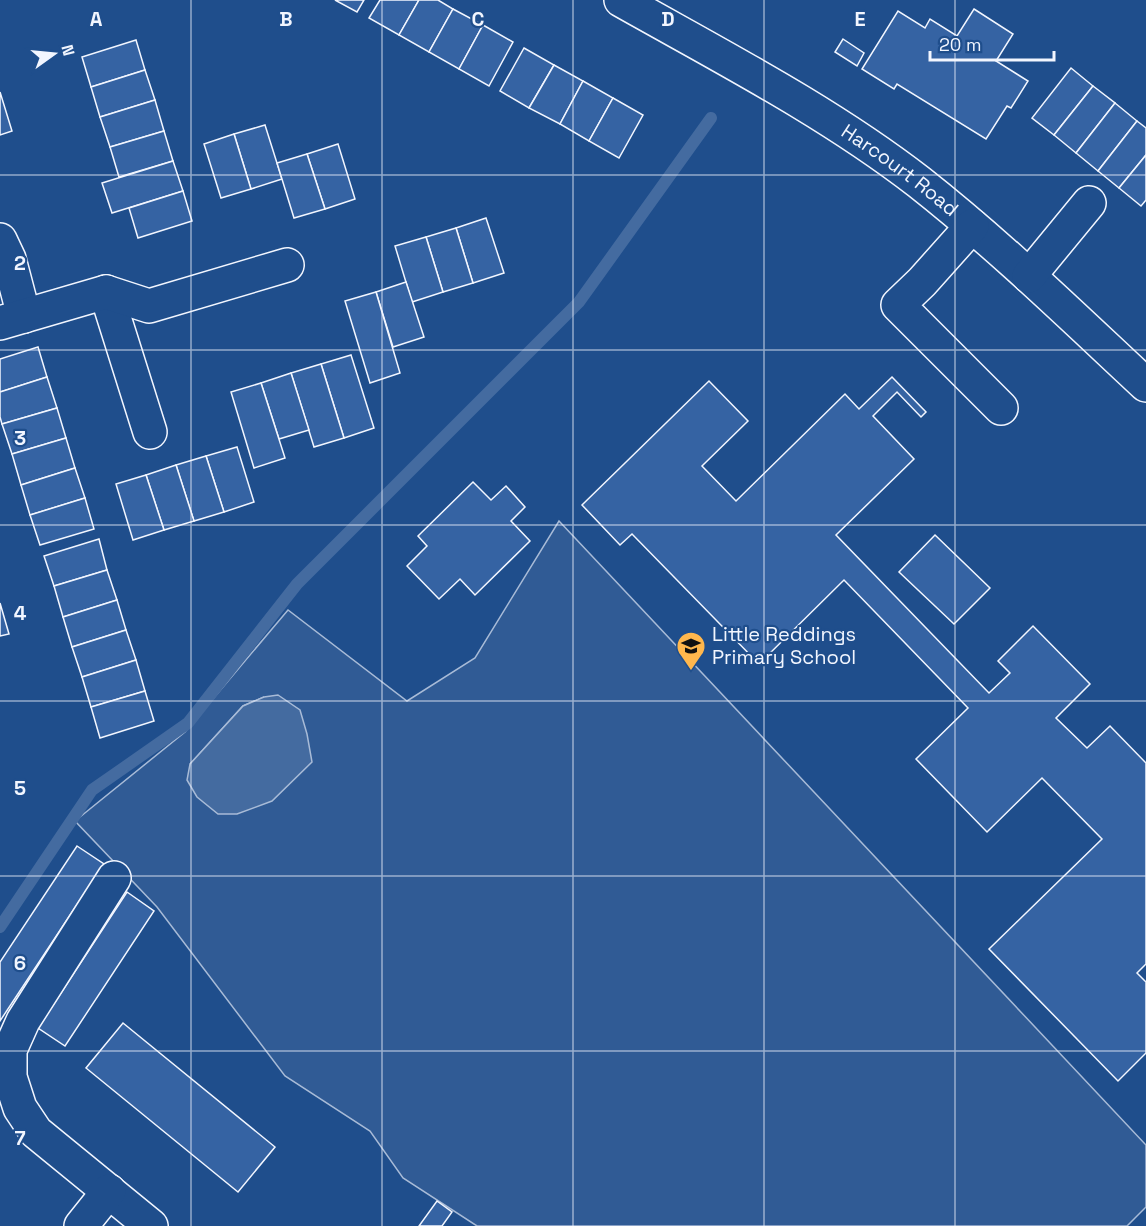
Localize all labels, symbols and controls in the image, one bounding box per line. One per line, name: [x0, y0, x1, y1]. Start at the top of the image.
text: A: [90, 6, 103, 32]
text: B: [279, 6, 293, 32]
text: C: [472, 6, 485, 32]
text: D: [661, 6, 675, 32]
text: E: [854, 6, 866, 32]
north arrow: [24, 24, 84, 84]
scale bar: [930, 24, 1054, 62]
text: 20 m: [939, 33, 982, 56]
text: N: [56, 42, 80, 58]
street label: Harcourt Road: [837, 118, 964, 222]
text: 2: [14, 250, 26, 276]
text: 3: [14, 425, 26, 451]
text: 4: [14, 600, 27, 626]
place label: Little Reddings Primary School: [712, 621, 856, 670]
school or university icon: Little Reddings Primary School: [675, 630, 707, 672]
text: 5: [14, 775, 26, 801]
text: 6: [14, 950, 26, 976]
text: 7: [14, 1125, 26, 1151]

